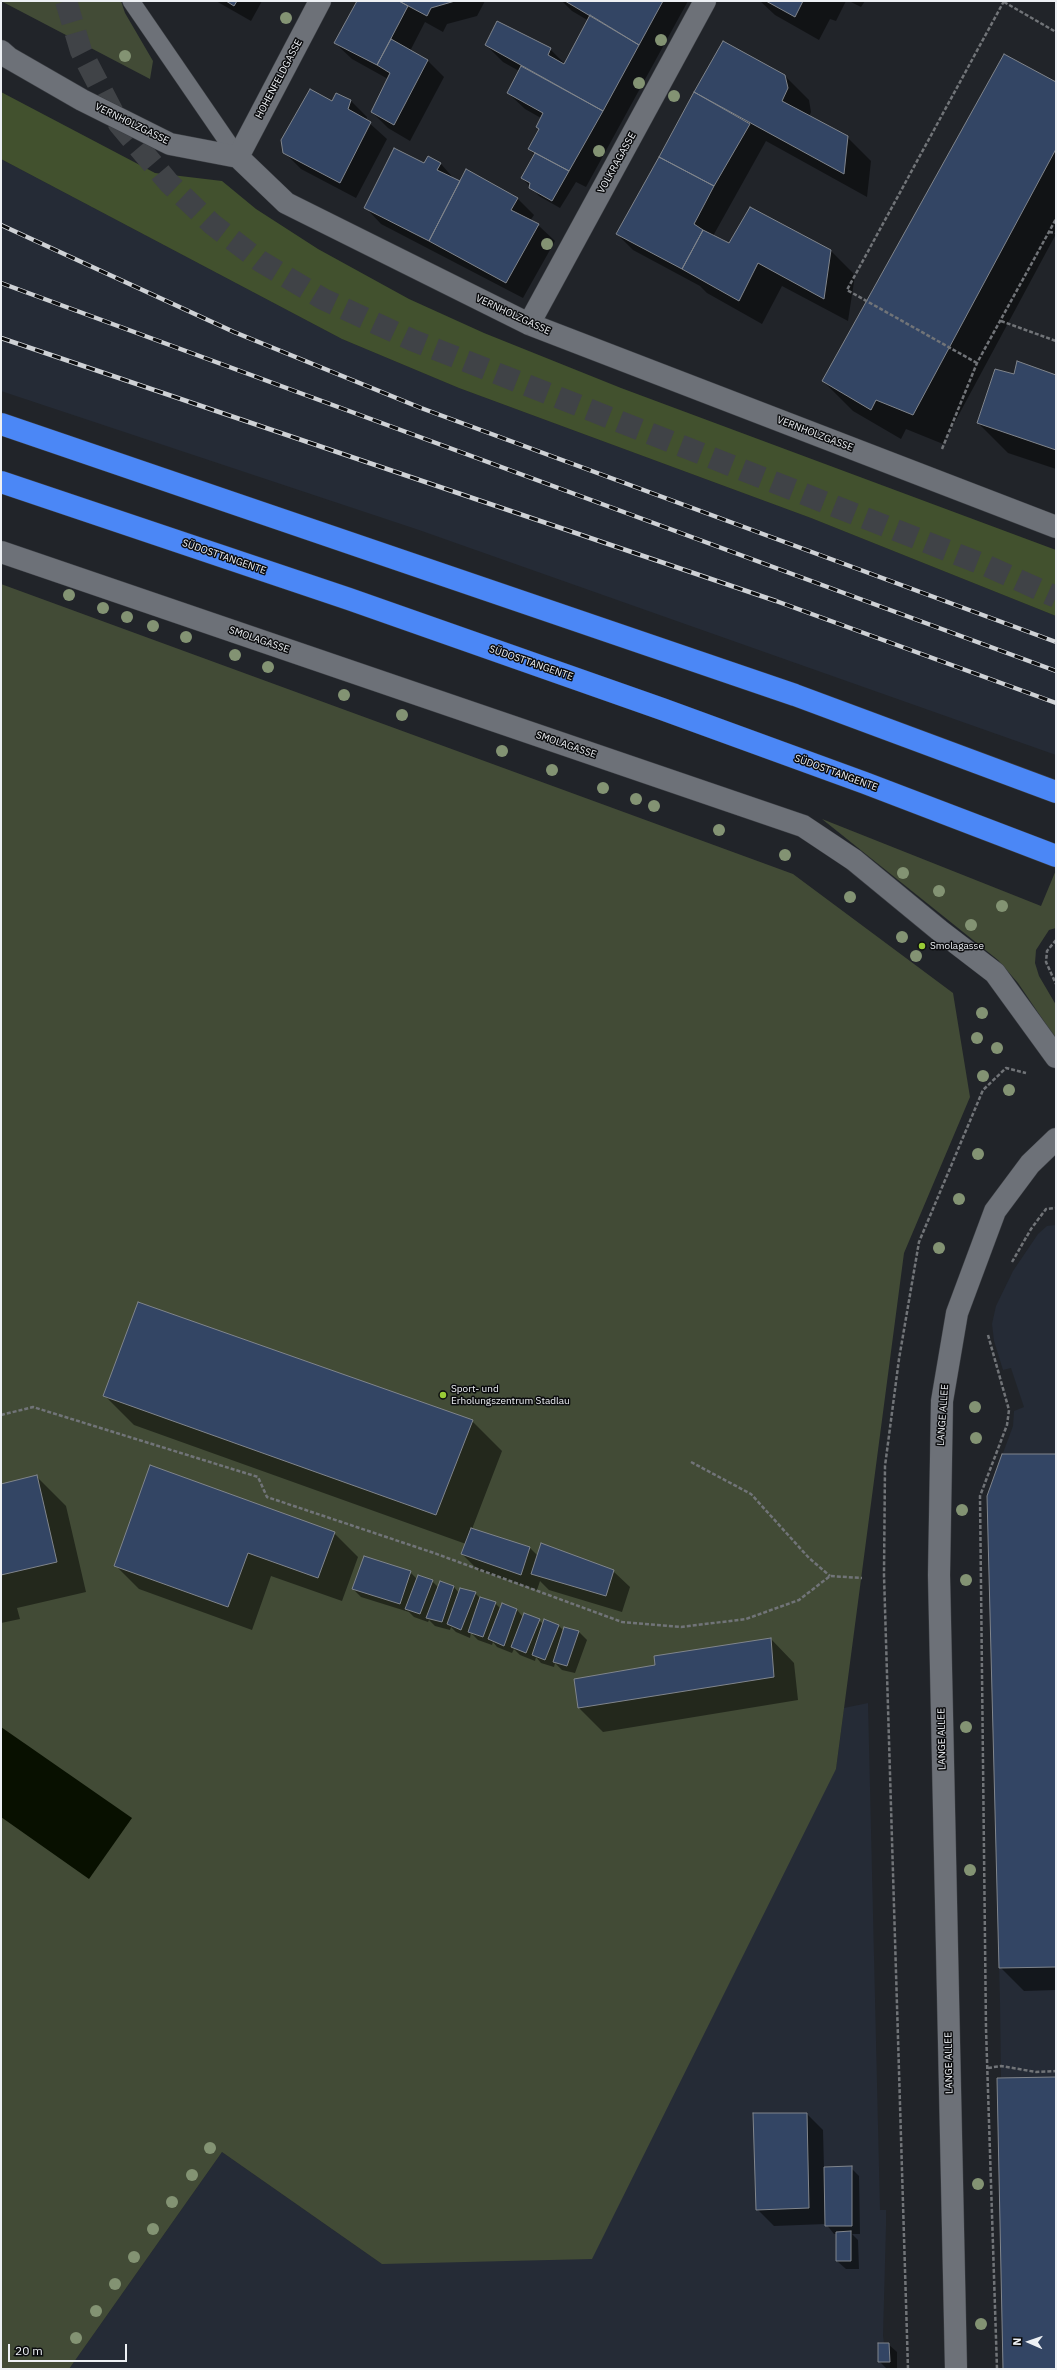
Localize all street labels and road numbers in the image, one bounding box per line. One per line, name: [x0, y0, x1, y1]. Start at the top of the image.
street label: HOHENFELDGASSE: [253, 37, 305, 121]
street label: VERNHOLZGASSE: [93, 101, 171, 147]
street label: VOLKRAGASSE: [595, 130, 639, 196]
street label: VERNHOLZGASSE: [474, 292, 552, 338]
street label: VERNHOLZGASSE: [775, 414, 855, 454]
street label: SÜDOSTTANGENTE: [180, 537, 268, 577]
street label: SMOLAGASSE: [227, 624, 291, 656]
street label: SÜDOSTTANGENTE: [487, 643, 575, 683]
street label: SMOLAGASSE: [534, 729, 598, 761]
street label: SÜDOSTTANGENTE: [793, 752, 879, 794]
street label: LANGE ALLEE: [935, 1384, 951, 1446]
street label: LANGE ALLEE: [935, 1708, 949, 1770]
street label: LANGE ALLEE: [942, 2032, 956, 2094]

